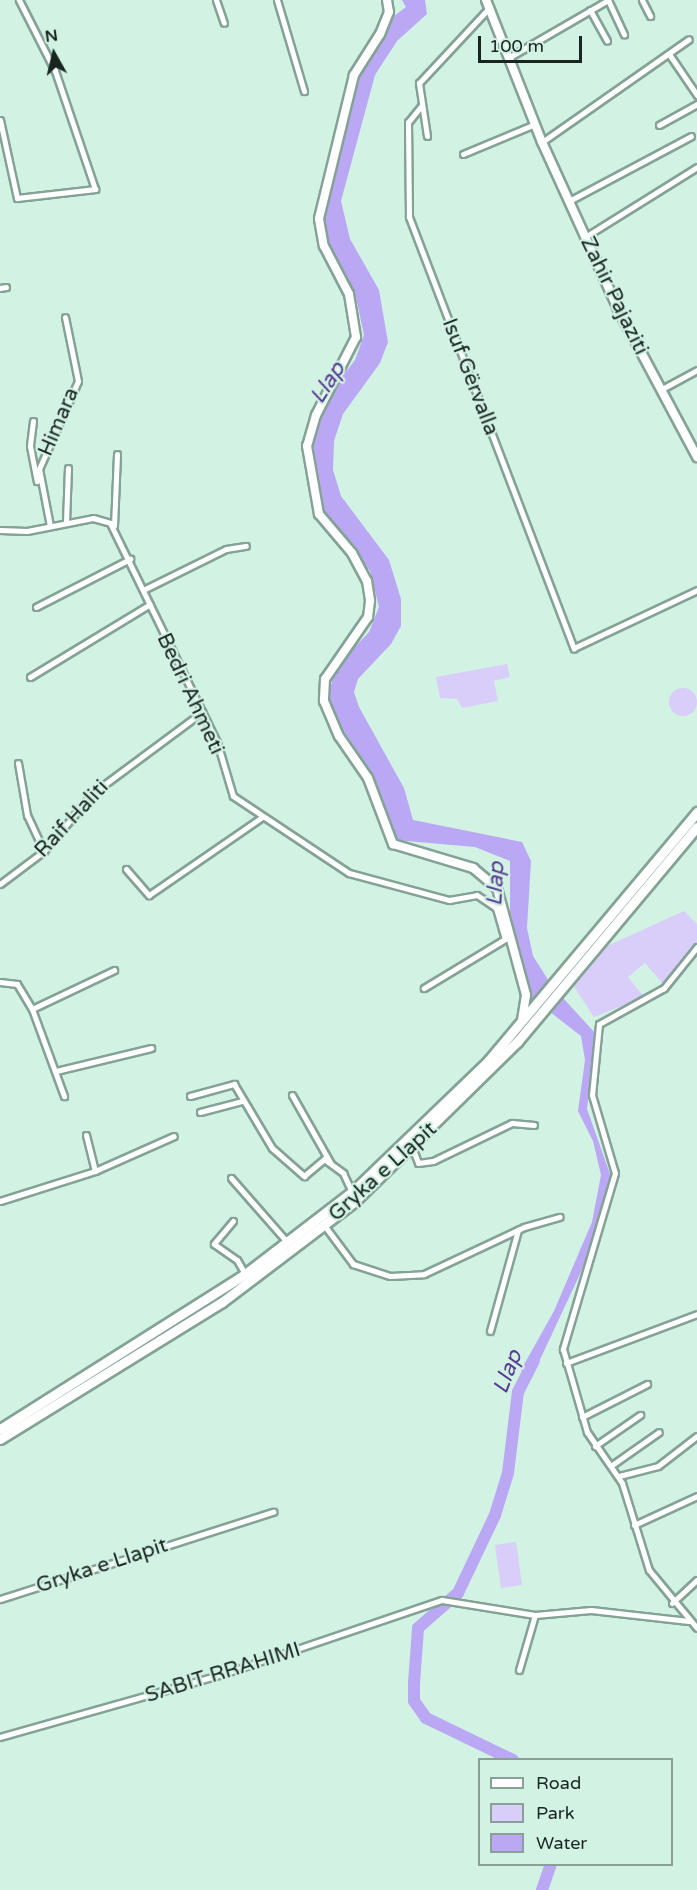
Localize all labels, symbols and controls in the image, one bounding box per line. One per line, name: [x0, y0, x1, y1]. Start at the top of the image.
north arrow: [24, 24, 84, 84]
scale bar: [481, 24, 584, 62]
text: N: [44, 25, 59, 47]
text: 100 m: [489, 35, 544, 57]
street label: Zahir Pajaziti: [575, 233, 653, 359]
street label: Isuf Gërvalla: [436, 315, 504, 439]
water label: Llap: [305, 357, 351, 409]
street label: Himara: [33, 384, 85, 460]
street label: Bedri Ahmeti: [151, 629, 229, 759]
street label: Raif Haliti: [30, 775, 114, 863]
water label: Llap: [482, 861, 510, 907]
street label: Gryka e Llapit: [324, 1117, 442, 1227]
water label: Llap: [488, 1347, 528, 1397]
street label: Gryka e Llapit: [33, 1533, 171, 1599]
street label: SABIT RRAHIMI: [142, 1637, 304, 1709]
legend: [478, 1758, 673, 1866]
text: Road: [536, 1772, 581, 1794]
text: Park: [536, 1802, 574, 1824]
text: Water: [536, 1832, 587, 1854]

